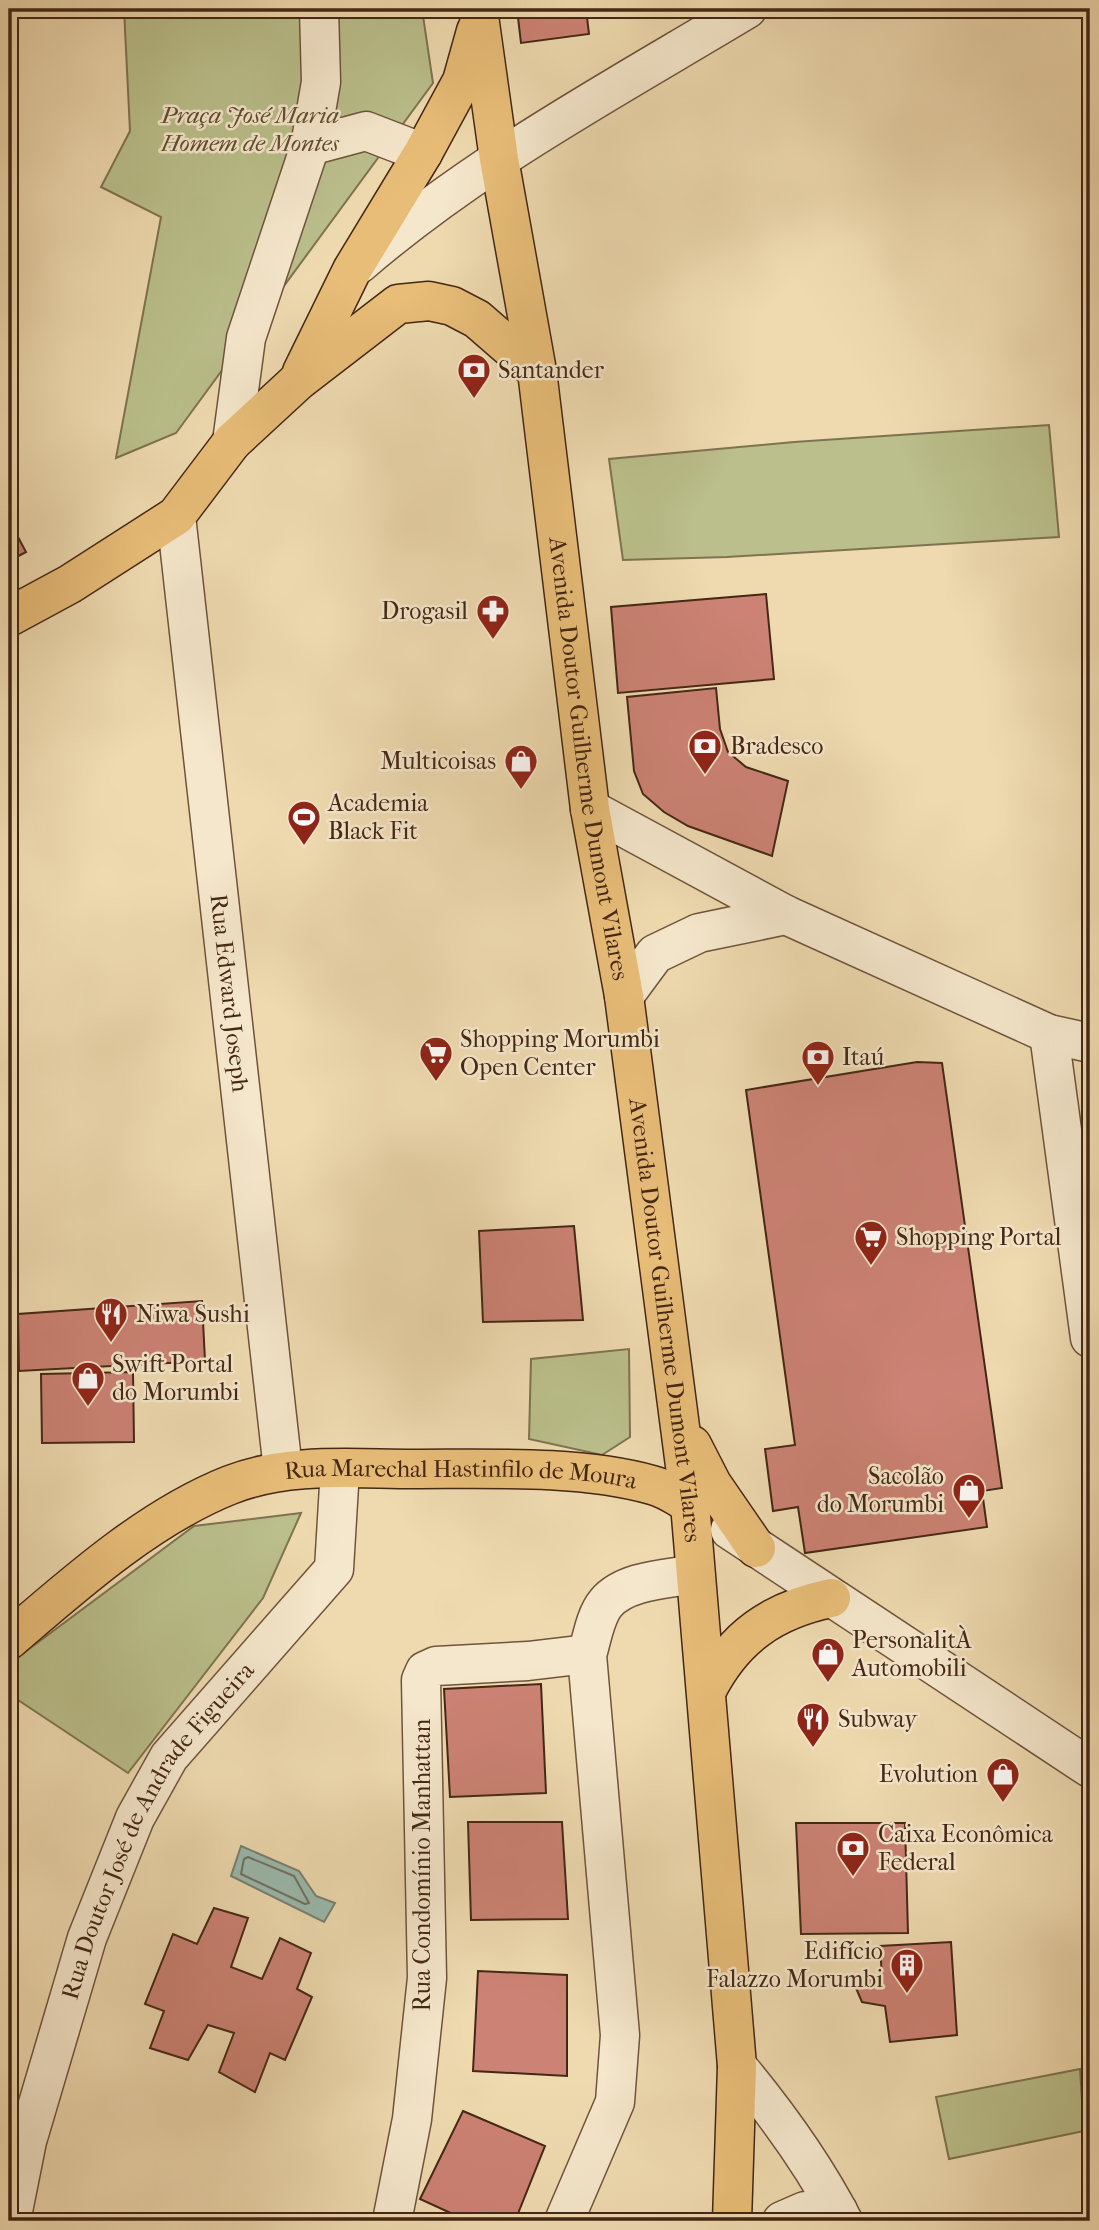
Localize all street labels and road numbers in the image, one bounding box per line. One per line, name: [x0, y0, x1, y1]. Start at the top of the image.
street label: Avenida Doutor Guilherme Dumont Vilares: [543, 534, 635, 983]
street label: Rua Edward Joseph: [204, 893, 255, 1094]
street label: Avenida Doutor Guilherme Dumont Vilares: [623, 1095, 707, 1544]
street label: Rua Marechal Hastinfilo de Moura: [283, 1454, 641, 1495]
street label: Rua Doutor José de Andrade Figueira: [56, 1656, 260, 2003]
street label: Rua Condomínio Manhattan: [408, 1718, 436, 2011]

